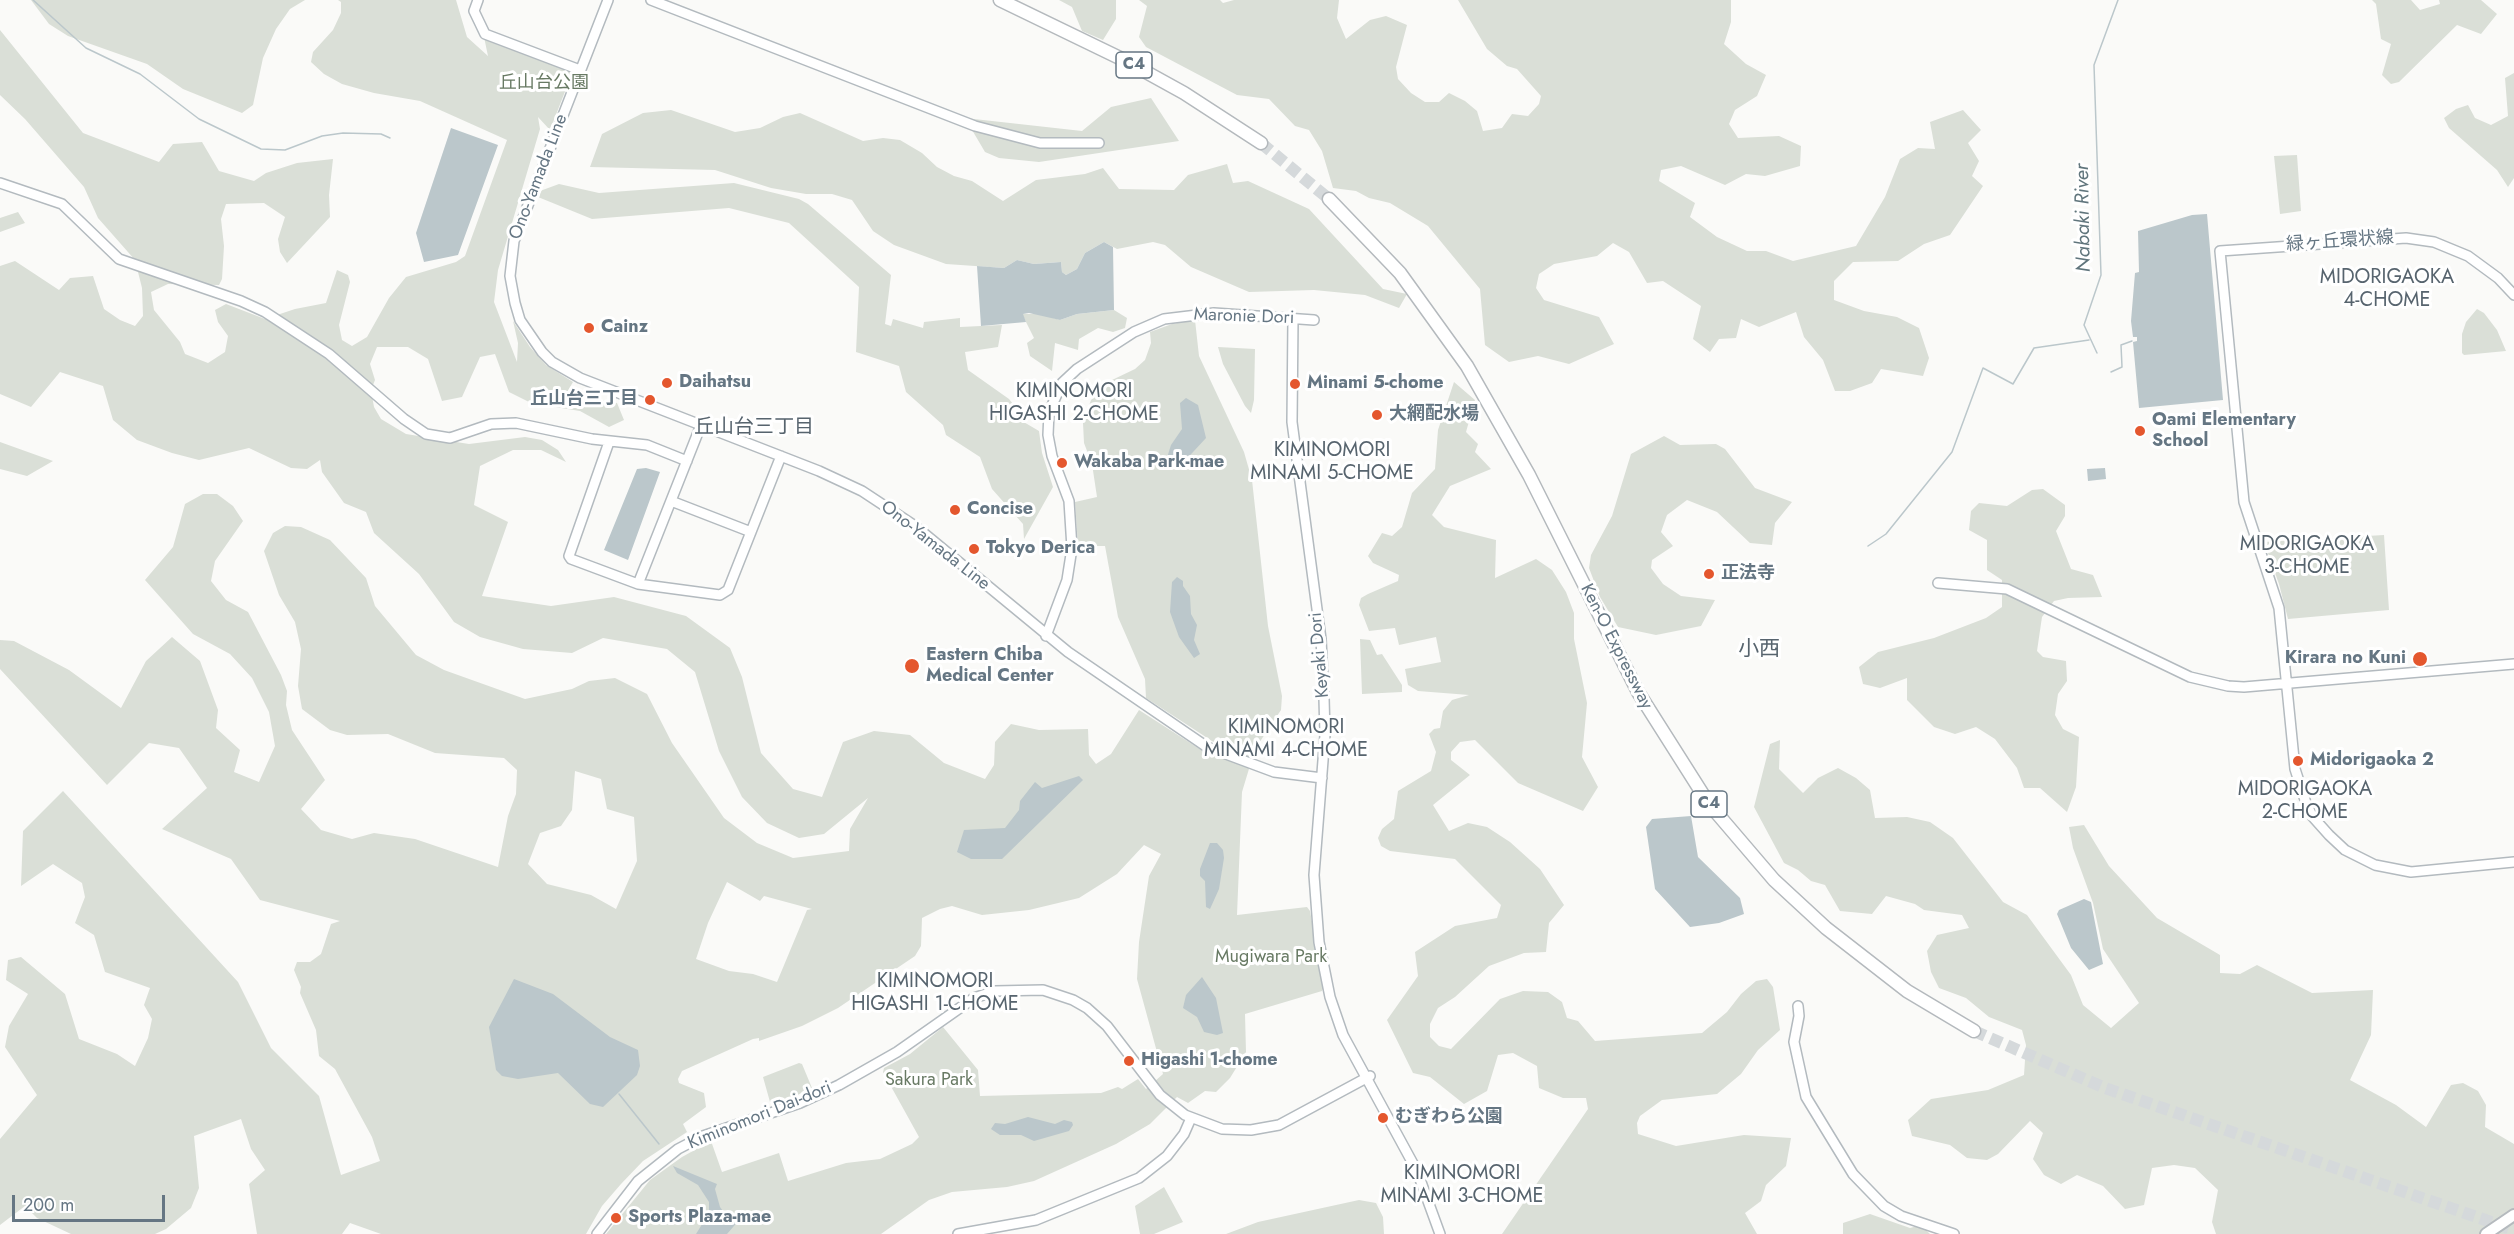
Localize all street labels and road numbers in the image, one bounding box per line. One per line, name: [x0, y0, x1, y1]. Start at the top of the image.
road number: C4: [1116, 52, 1152, 78]
street label: Ono-Yamada Line: [505, 111, 573, 243]
street label: 緑ヶ丘環状線: [2285, 227, 2395, 257]
street label: Maronie Dori: [1193, 304, 1295, 330]
street label: Ono-Yamada Line: [876, 497, 994, 595]
street label: Ken-O Expressway: [1575, 581, 1657, 713]
street label: Keyaki Dori: [1305, 611, 1335, 699]
road number: C4: [1691, 791, 1727, 817]
street label: Kiminomori Dai-dori: [685, 1077, 835, 1155]

